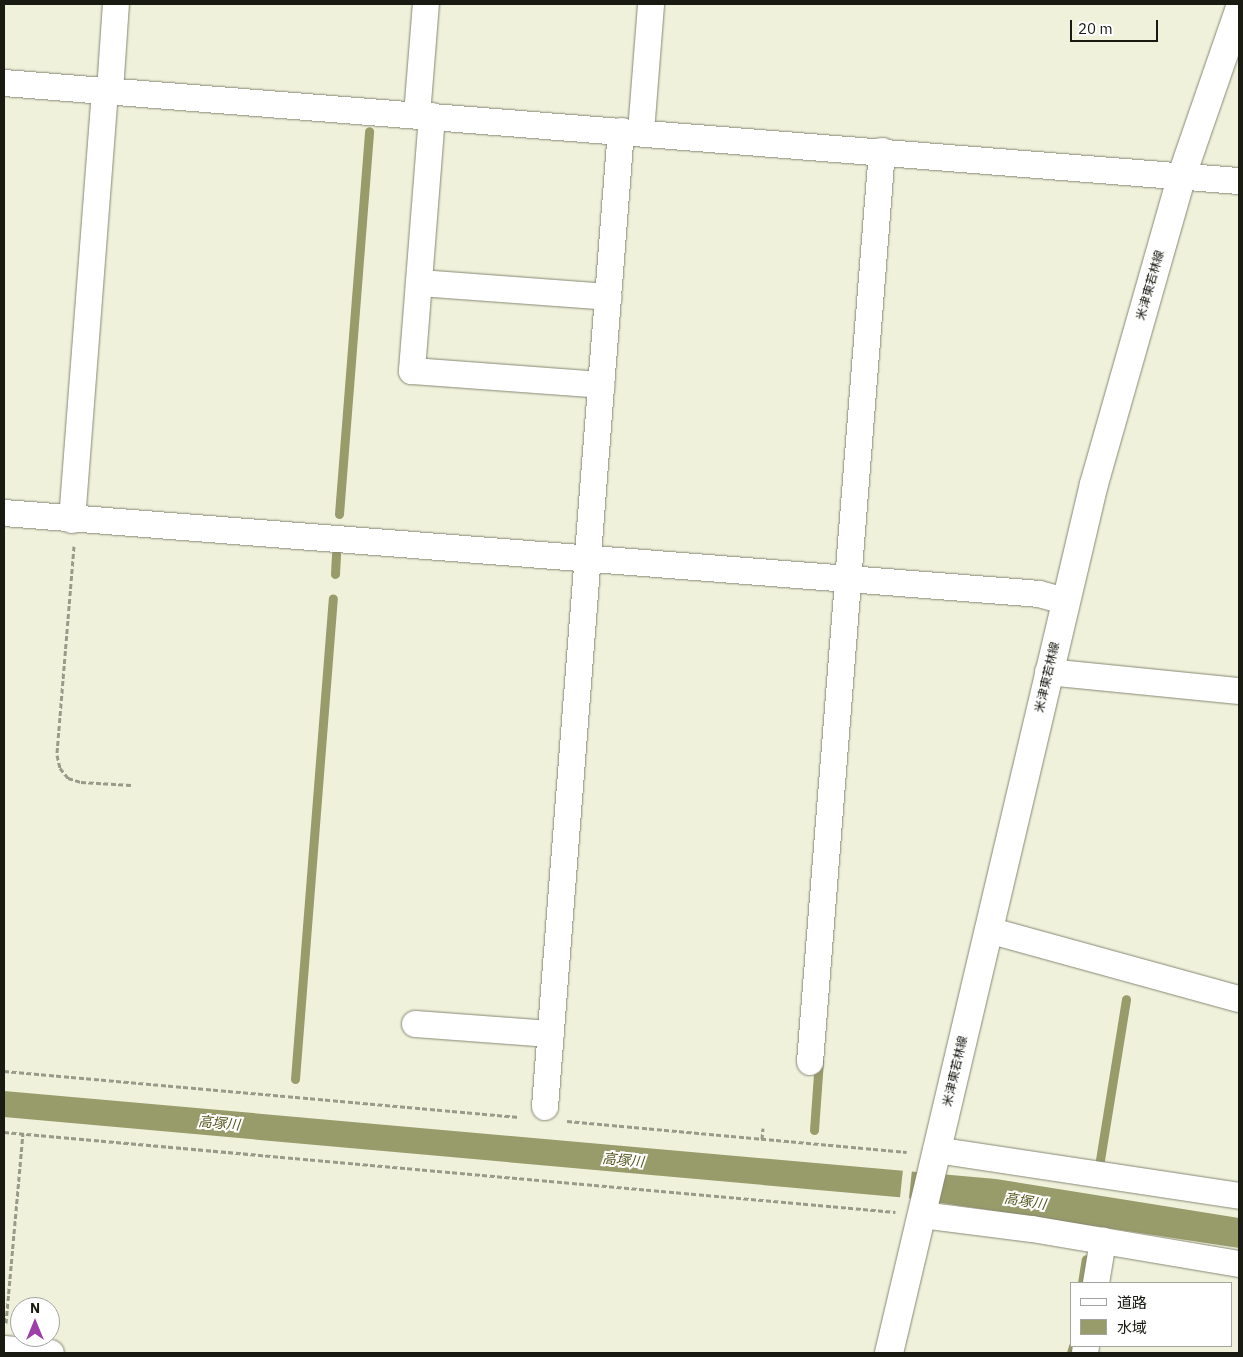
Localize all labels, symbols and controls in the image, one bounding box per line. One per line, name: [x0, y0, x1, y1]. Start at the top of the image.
scale bar: [1073, 10, 1160, 42]
text: 20 m: [1078, 19, 1113, 38]
street label: 米津東若林線: [1133, 248, 1167, 322]
street label: 米津東若林線: [1032, 640, 1062, 714]
street label: 米津東若林線: [940, 1034, 970, 1108]
water label: 高塚川: [197, 1113, 241, 1133]
water label: 高塚川: [601, 1150, 645, 1170]
water label: 高塚川: [1003, 1189, 1047, 1213]
legend: [1070, 1282, 1233, 1347]
text: 道路: [1117, 1293, 1147, 1312]
north arrow: [10, 1297, 60, 1347]
text: N: [30, 1299, 40, 1317]
text: 水域: [1117, 1318, 1147, 1337]

